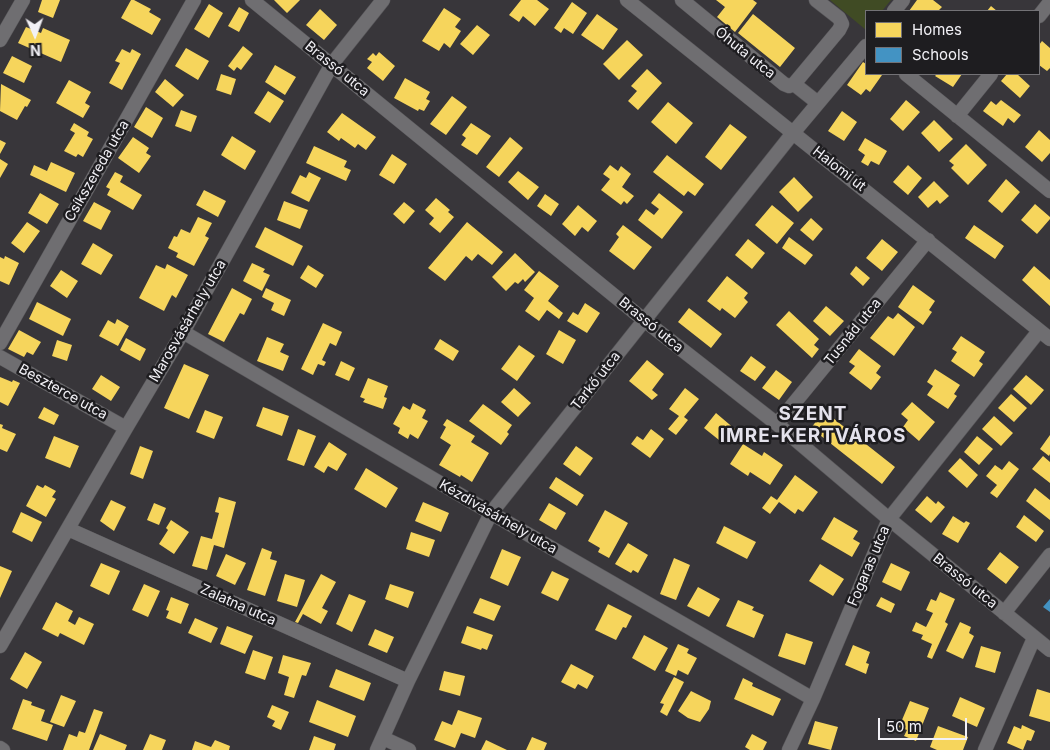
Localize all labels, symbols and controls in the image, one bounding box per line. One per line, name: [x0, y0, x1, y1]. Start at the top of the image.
north arrow: [10, 10, 60, 60]
legend: [865, 10, 1040, 75]
text: Homes: [912, 20, 962, 39]
street label: Óhuta utca: [712, 24, 778, 82]
street label: Brassó utca: [301, 38, 373, 100]
text: N: [30, 42, 41, 59]
text: Schools: [912, 45, 969, 64]
street label: Csíkszereda utca: [61, 117, 133, 225]
street label: Halomi út: [809, 143, 869, 195]
street label: Marosvásárhely utca: [146, 257, 230, 385]
street label: Brassó utca: [615, 294, 687, 356]
street label: Tusnád utca: [821, 295, 885, 369]
street label: Tarkő utca: [568, 348, 624, 414]
street label: Beszterce utca: [16, 361, 110, 423]
district label: SZENT IMRE-KERTVÁROS: [718, 403, 908, 447]
street label: Kézdivásárhely utca: [436, 476, 560, 558]
street label: Fogaras utca: [845, 523, 893, 609]
street label: Brassó utca: [929, 550, 1001, 612]
street label: Zalatna utca: [197, 581, 279, 629]
scale bar: [880, 708, 969, 740]
text: 50 m: [886, 717, 922, 736]

